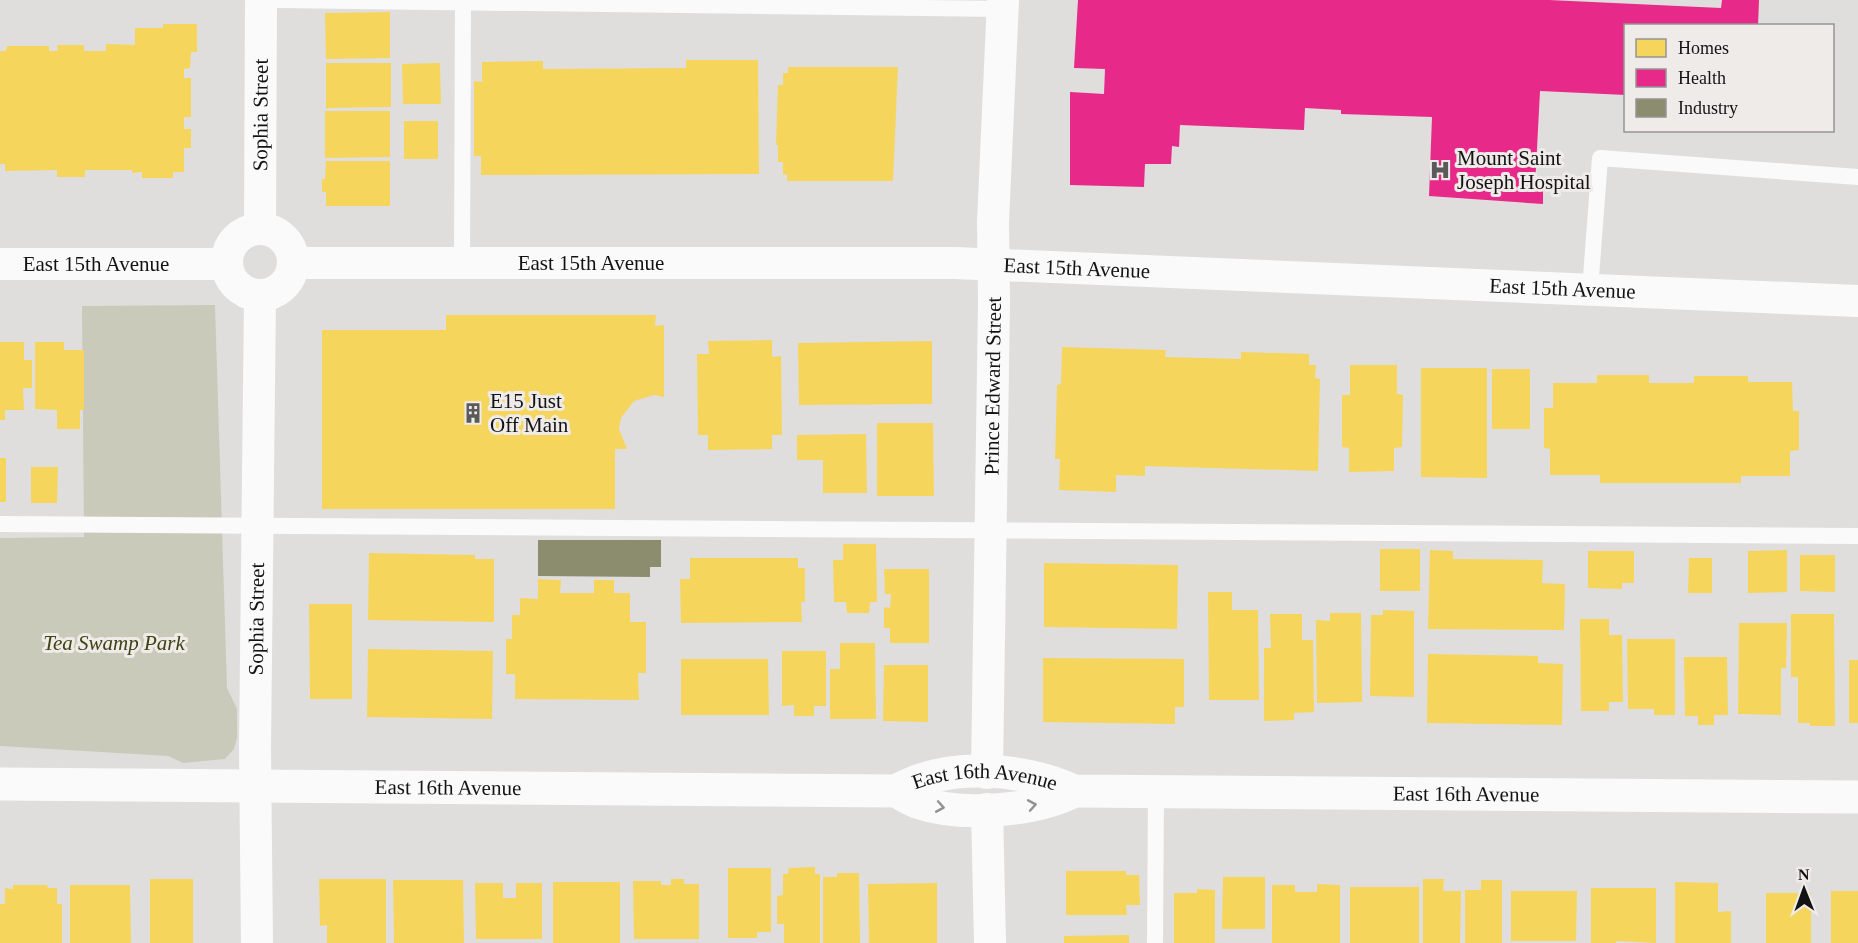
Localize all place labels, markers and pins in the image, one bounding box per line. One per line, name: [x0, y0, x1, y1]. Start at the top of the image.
place label: Mount Saint Joseph Hospital: [1457, 146, 1591, 194]
hospital icon: Mount Saint Joseph Hospital: [1428, 158, 1452, 182]
place label: E15 Just Off Main: [490, 389, 569, 437]
building icon: E15 Just Off Main: [461, 401, 485, 425]

